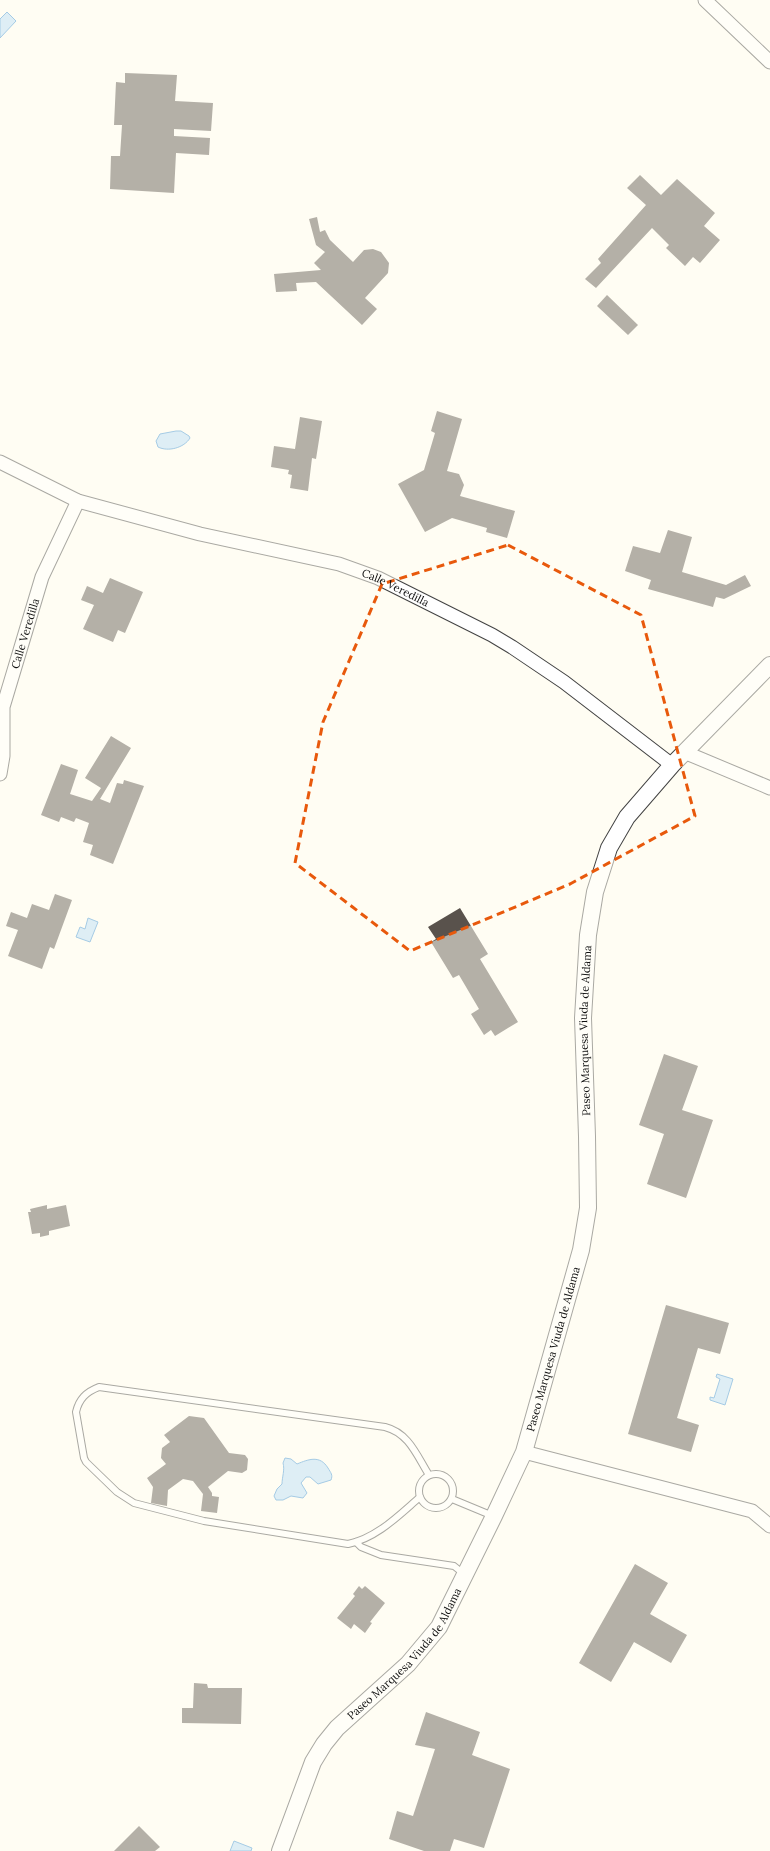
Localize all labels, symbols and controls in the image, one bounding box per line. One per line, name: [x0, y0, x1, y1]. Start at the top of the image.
street label: Calle Veredilla: [360, 566, 432, 610]
street label: Calle Veredilla: [8, 596, 42, 670]
street label: Paseo Marquesa Viuda de Aldama: [576, 945, 594, 1116]
street label: Paseo Marquesa Viuda de Aldama: [523, 1265, 583, 1433]
street label: Paseo Marquesa Viuda de Aldama: [344, 1585, 464, 1722]

